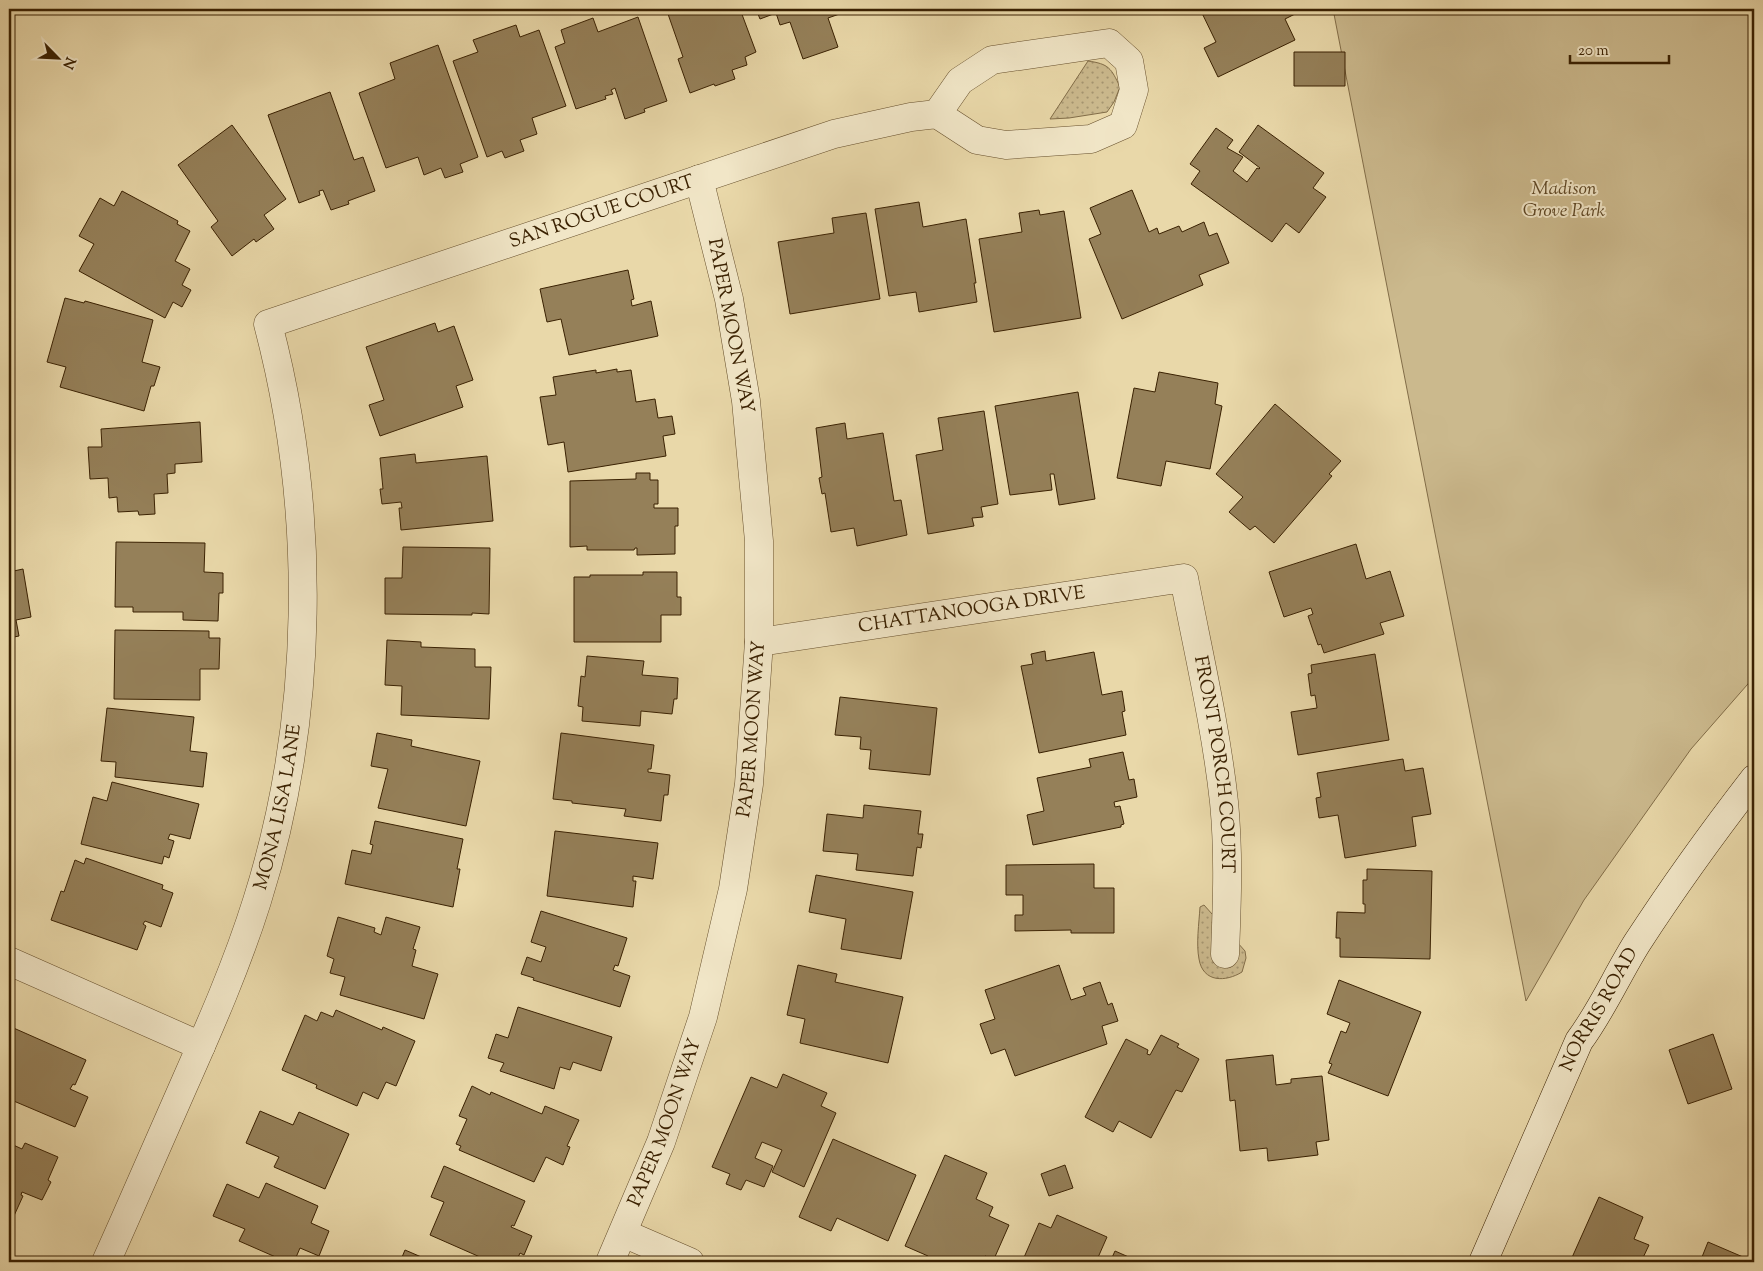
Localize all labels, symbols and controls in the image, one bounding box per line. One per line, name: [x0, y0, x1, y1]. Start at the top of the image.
north arrow: [32, 32, 82, 82]
scale bar: [1570, 32, 1669, 64]
text: 20 m: [1578, 41, 1609, 62]
text: N: [57, 53, 79, 72]
street label: SAN ROGUE COURT: [506, 168, 698, 256]
park label: Madison Grove Park: [1523, 176, 1606, 225]
street label: PAPER MOON WAY: [700, 236, 760, 416]
street label: CHATTANOOGA DRIVE: [856, 580, 1087, 640]
street label: PAPER MOON WAY: [731, 639, 773, 819]
street label: FRONT PORCH COURT: [1186, 653, 1241, 873]
street label: MONA LISA LANE: [248, 722, 308, 893]
street label: NORRIS ROAD: [1554, 942, 1645, 1076]
street label: PAPER MOON WAY: [622, 1035, 708, 1211]

